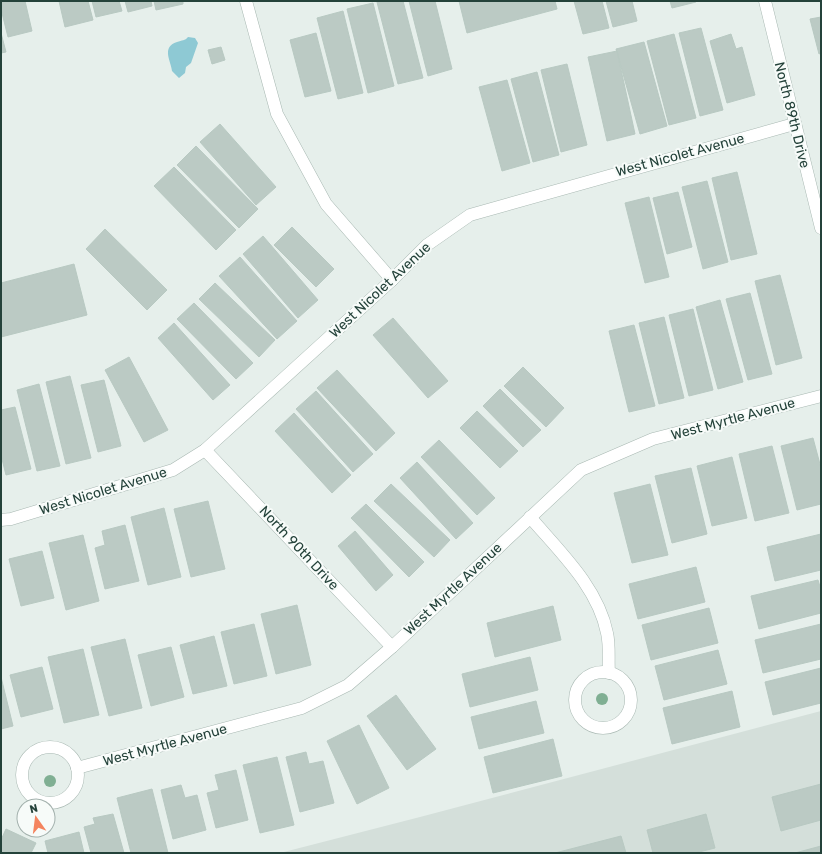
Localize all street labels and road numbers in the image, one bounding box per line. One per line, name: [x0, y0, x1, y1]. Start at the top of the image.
street label: North 89th Drive: [771, 60, 813, 170]
street label: West Nicolet Avenue: [614, 130, 746, 180]
street label: West Nicolet Avenue: [326, 239, 434, 341]
street label: West Myrtle Avenue: [669, 394, 797, 444]
street label: West Nicolet Avenue: [37, 463, 169, 518]
street label: North 90th Drive: [256, 502, 342, 594]
street label: West Myrtle Avenue: [400, 539, 506, 639]
street label: West Myrtle Avenue: [101, 720, 229, 770]

